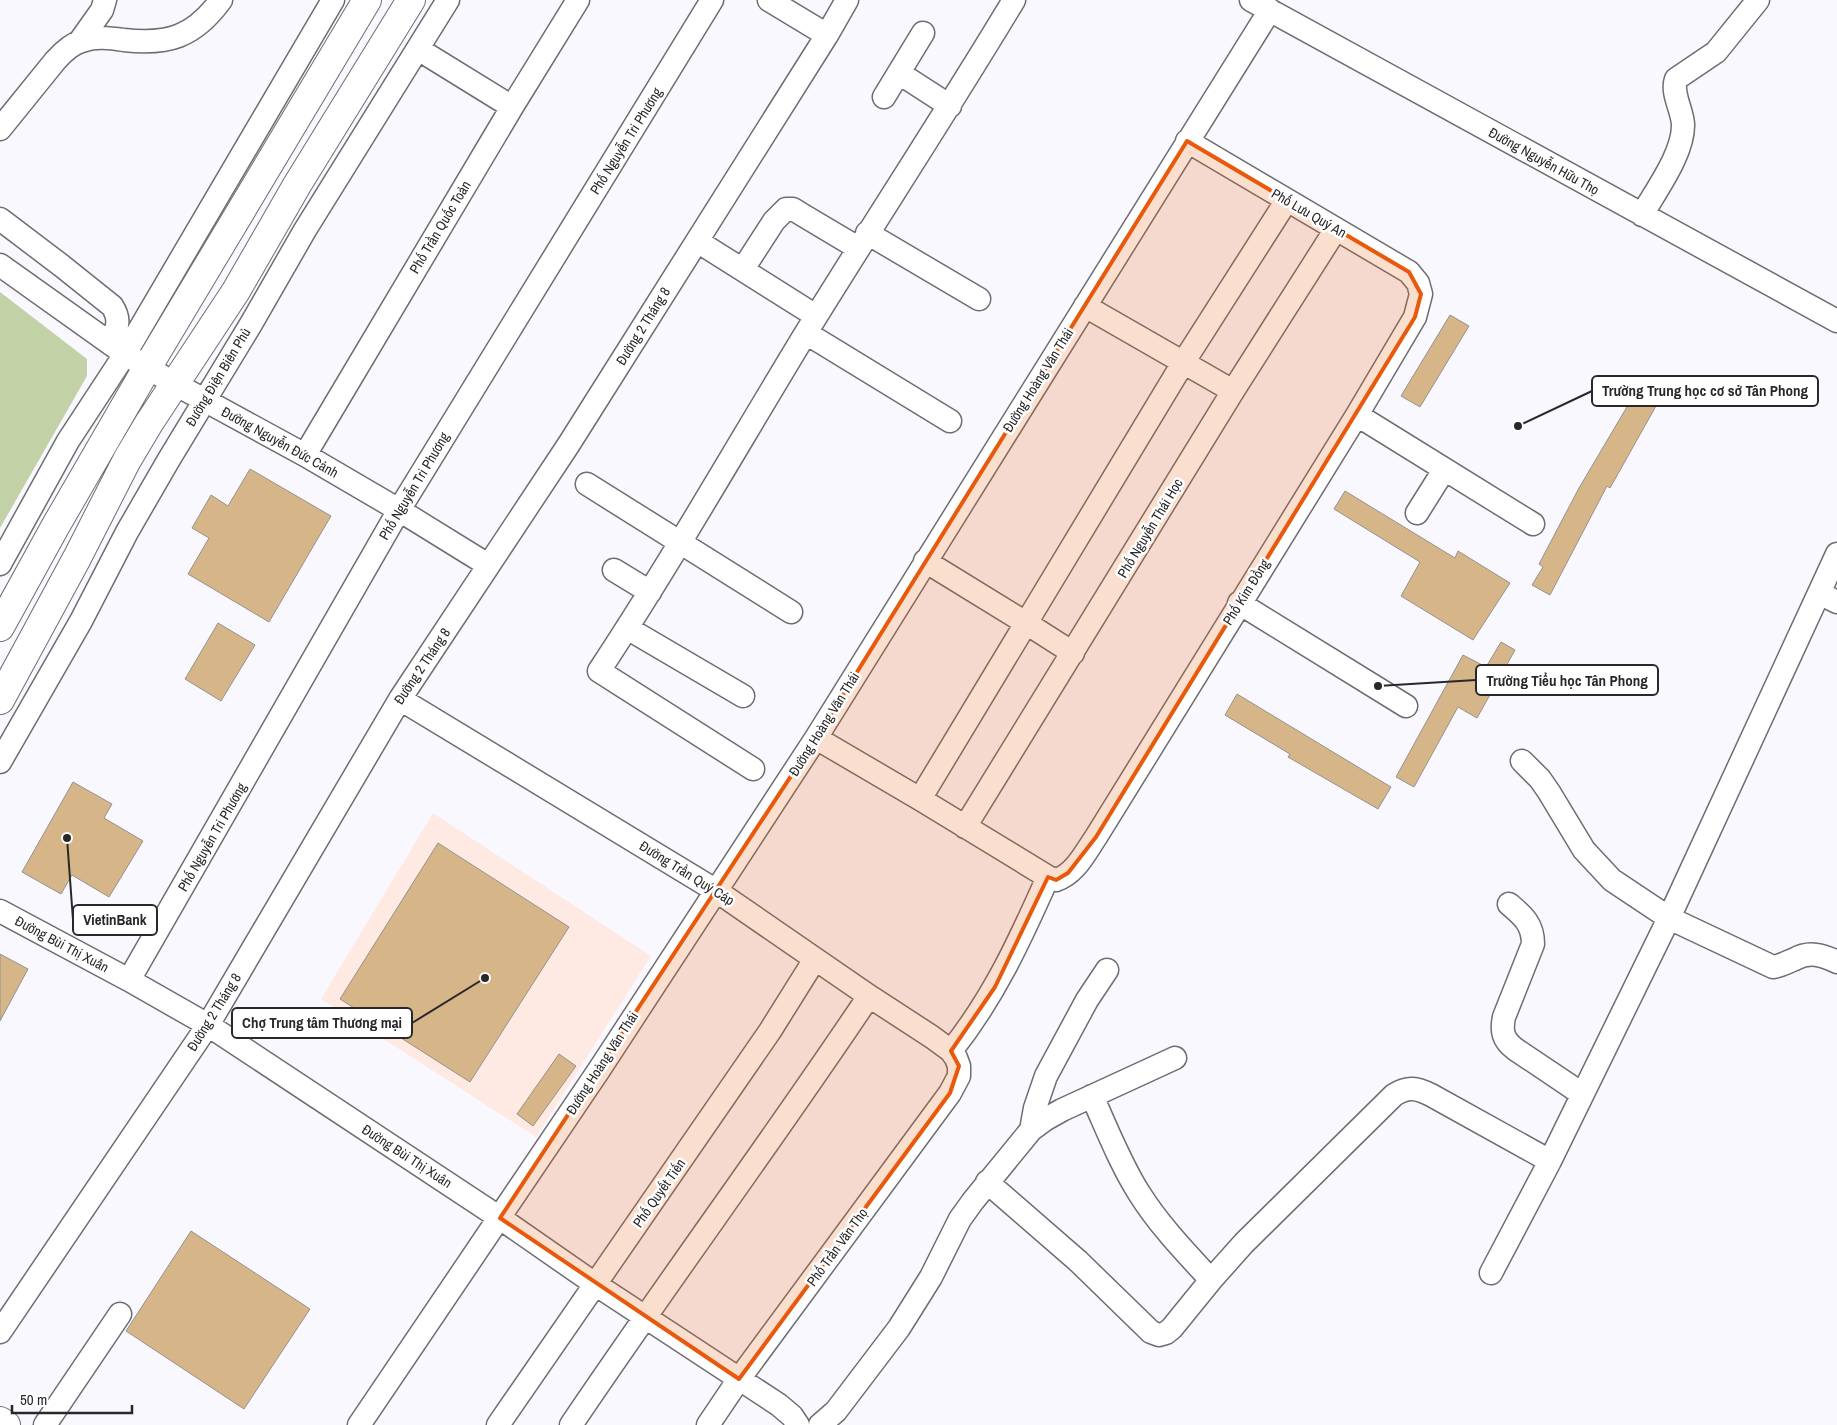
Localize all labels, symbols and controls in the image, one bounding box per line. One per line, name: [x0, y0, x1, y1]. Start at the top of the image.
street label: Phố Nguyễn Tri Phương: [586, 84, 666, 198]
street label: Đường Nguyễn Hữu Thọ: [1486, 123, 1602, 199]
street label: Phố Trần Quốc Toản: [405, 177, 475, 277]
street label: Phố Lưu Quý An: [1268, 184, 1350, 242]
street label: Đường 2 Tháng 8: [612, 284, 674, 368]
street label: Đường Điện Biên Phủ: [182, 324, 254, 430]
street label: Đường Hoàng Văn Thái: [999, 325, 1077, 435]
callout: Trường Trung học cơ sở Tân Phong: [1592, 376, 1818, 406]
text: Trường Trung học cơ sở Tân Phong: [1602, 380, 1809, 401]
street label: Đường Nguyễn Đức Cảnh: [218, 402, 342, 482]
street label: Phố Nguyễn Tri Phương: [375, 428, 454, 543]
street label: Phố Nguyễn Thái Học: [1113, 475, 1187, 581]
street label: Phố Kim Đồng: [1219, 555, 1274, 628]
street label: Đường 2 Tháng 8: [390, 624, 454, 708]
callout: Trường Tiểu học Tân Phong: [1476, 665, 1658, 695]
street label: Đường Hoàng Văn Thái: [785, 669, 863, 779]
text: Trường Tiểu học Tân Phong: [1486, 670, 1648, 691]
street label: Phố Nguyễn Tri Phương: [174, 779, 251, 895]
street label: Đường Trần Quý Cáp: [636, 837, 738, 909]
callout: VietinBank: [73, 905, 157, 935]
text: VietinBank: [83, 909, 147, 930]
street label: Đường Bùi Thị Xuân: [12, 912, 112, 976]
street label: Đường 2 Tháng 8: [183, 970, 245, 1054]
callout: Chợ Trung tâm Thương mại: [232, 1008, 412, 1038]
street label: Đường Hoàng Văn Thái: [562, 1008, 642, 1118]
text: Chợ Trung tâm Thương mại: [242, 1012, 402, 1033]
street label: Đường Bùi Thị Xuân: [359, 1120, 455, 1192]
street label: Phố Quyết Tiến: [629, 1155, 689, 1231]
street label: Phố Trần Văn Thọ: [803, 1204, 871, 1290]
scale bar: [12, 1382, 132, 1414]
text: 50 m: [20, 1389, 47, 1410]

